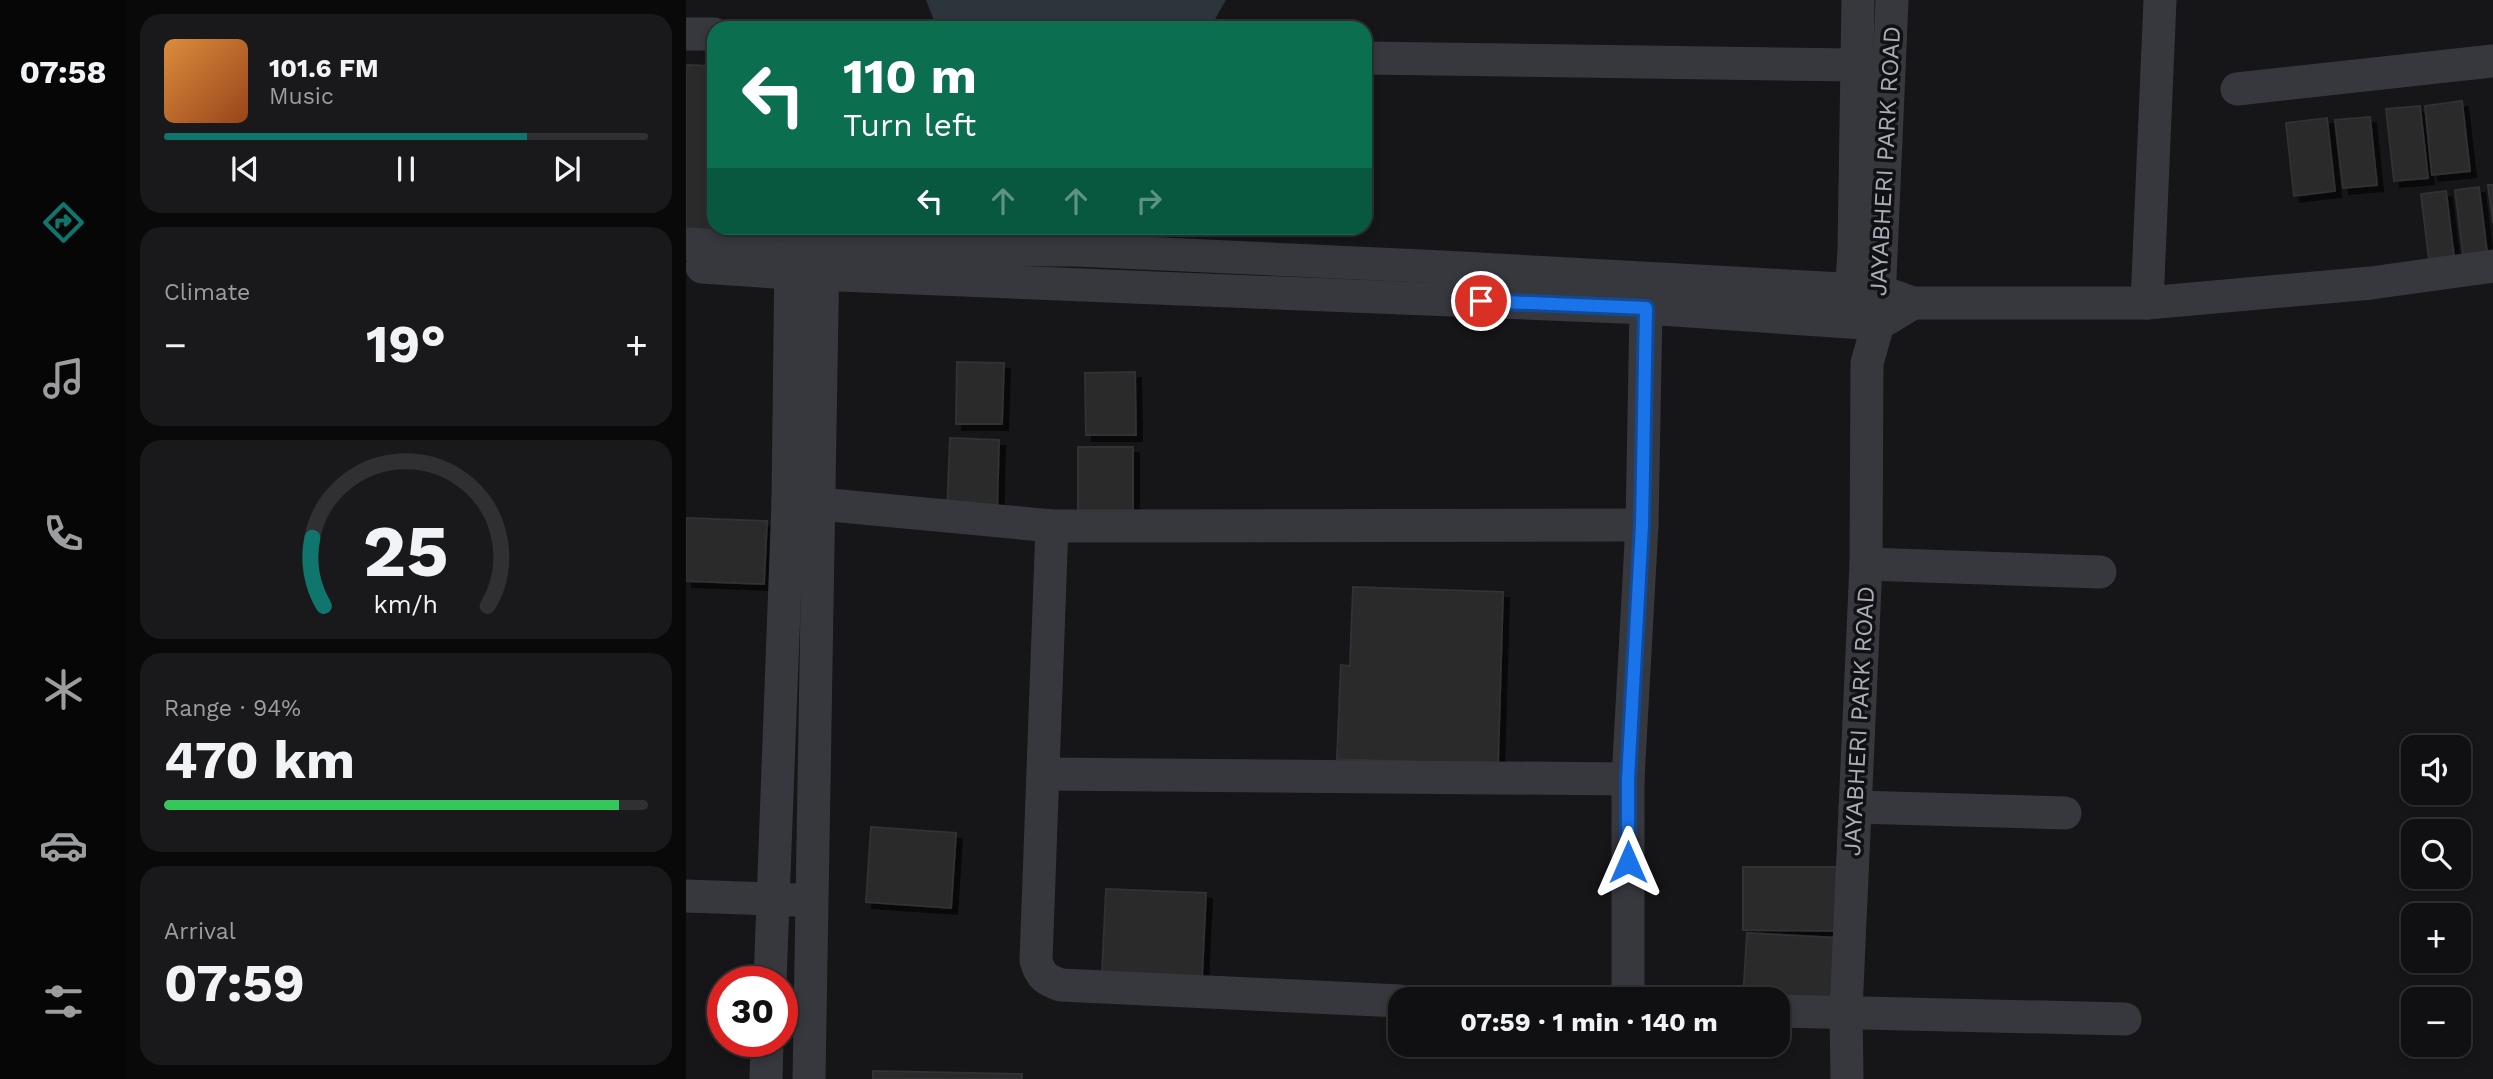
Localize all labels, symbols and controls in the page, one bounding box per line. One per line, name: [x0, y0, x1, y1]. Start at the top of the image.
street label: JAYABHERI PARK ROAD: [1864, 25, 1906, 297]
text: 110 m: [843, 47, 977, 105]
icon: left: [728, 49, 819, 140]
text: 07:58: [19, 53, 107, 91]
text: 101.6 FM: [269, 53, 379, 83]
text: Music: [269, 83, 334, 110]
text: Turn left: [843, 106, 976, 144]
icon: previous: [226, 150, 264, 188]
icon: pause: [387, 150, 425, 188]
icon: next: [548, 150, 586, 188]
icon: left: [911, 182, 949, 220]
icon: ahead: [984, 182, 1022, 220]
icon: ahead: [1057, 182, 1095, 220]
icon: right: [1130, 182, 1168, 220]
icon: directions: [39, 198, 88, 247]
pin: [1451, 271, 1511, 331]
text: Climate: [164, 279, 250, 306]
icon: arrive: [1462, 282, 1500, 320]
text: 19°: [366, 314, 446, 375]
text: −: [164, 323, 187, 367]
text: +: [625, 323, 648, 367]
icon: music: [39, 354, 88, 403]
text: 25: [363, 508, 449, 594]
icon: phone: [39, 509, 88, 558]
street label: JAYABHERI PARK ROAD: [1838, 585, 1880, 857]
text: km/h: [374, 589, 438, 618]
icon: climate: [39, 665, 88, 714]
text: Range · 94%: [164, 695, 301, 722]
text: 470 km: [164, 730, 355, 791]
map controls: [2401, 735, 2471, 1057]
button: sound: [2401, 735, 2471, 805]
button: search: [2401, 819, 2471, 889]
icon: car: [39, 821, 88, 870]
position arrow: [1591, 825, 1665, 899]
button: +: [2401, 903, 2471, 973]
text: Arrival: [164, 918, 236, 945]
text: 07:59: [164, 953, 305, 1014]
speed limit sign: 30: [707, 966, 798, 1057]
icon: filters: [39, 977, 88, 1026]
button: −: [2401, 987, 2471, 1057]
text: 07:59 · 1 min · 140 m: [1460, 1007, 1718, 1037]

